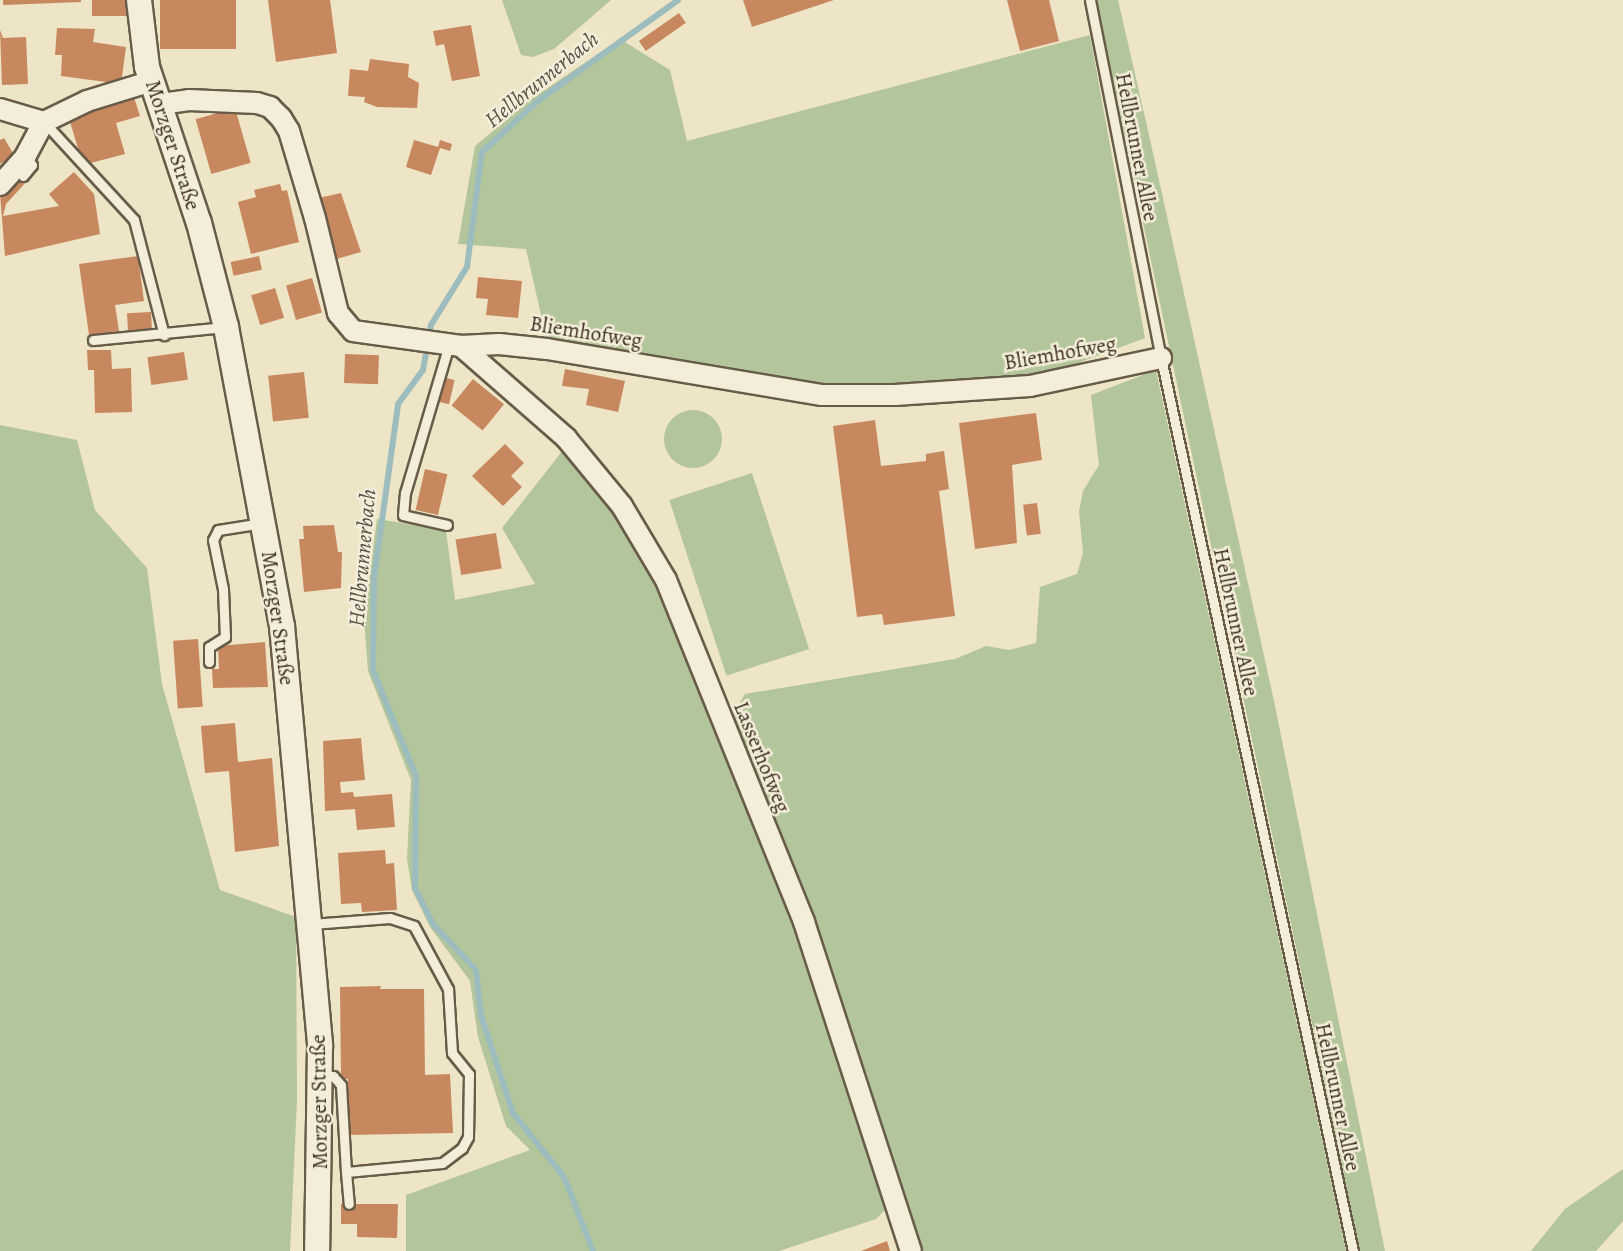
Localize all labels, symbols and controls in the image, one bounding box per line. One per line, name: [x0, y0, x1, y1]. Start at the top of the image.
water label: Hellbrunnerbach: [480, 26, 604, 134]
street label: Hellbrunner Allee: [1110, 71, 1164, 223]
street label: Morzger Straße: [140, 77, 206, 213]
street label: Bliemhofweg: [528, 311, 644, 353]
street label: Bliemhofweg: [1002, 331, 1118, 375]
water label: Hellbrunnerbach: [344, 488, 382, 628]
street label: Hellbrunner Allee: [1208, 546, 1264, 698]
street label: Morzger Straße: [256, 549, 300, 687]
street label: Lasserhofweg: [728, 698, 796, 816]
street label: Hellbrunner Allee: [1310, 1021, 1366, 1173]
street label: Morzger Straße: [305, 1034, 333, 1170]

